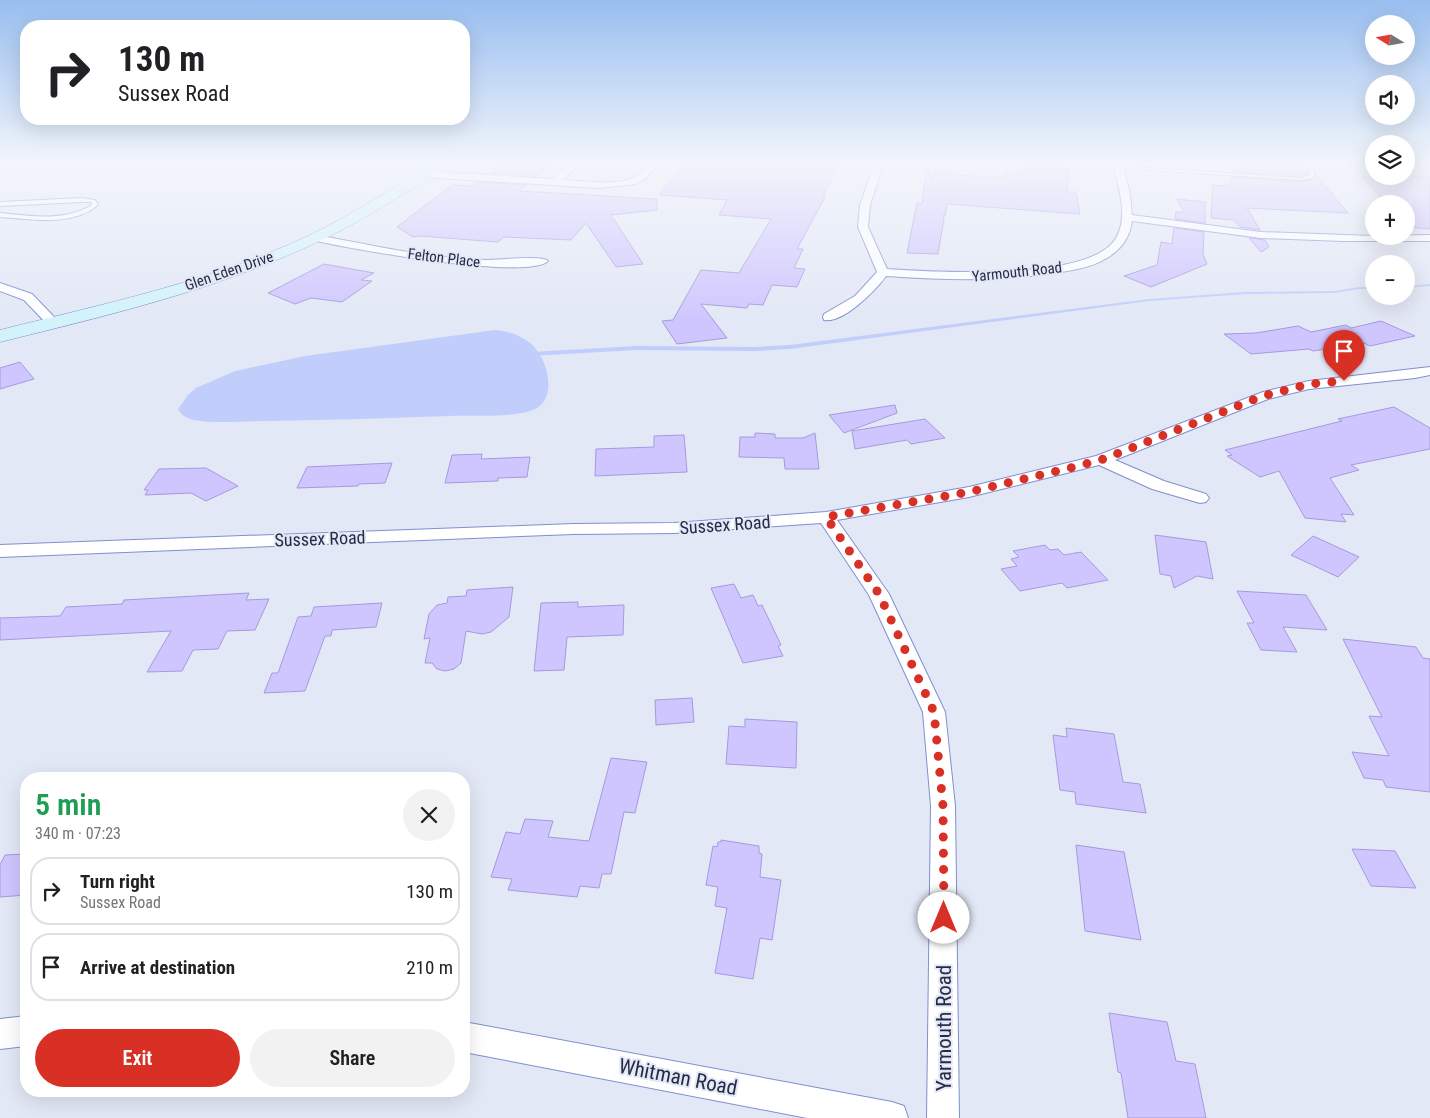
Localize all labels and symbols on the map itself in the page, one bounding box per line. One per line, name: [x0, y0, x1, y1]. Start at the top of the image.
north arrow: [1365, 15, 1415, 65]
street label: Felton Place: [407, 245, 481, 271]
street label: Glen Eden Drive: [182, 247, 276, 295]
street label: Yarmouth Road: [971, 258, 1063, 286]
pin: [1323, 330, 1365, 381]
street label: Sussex Road: [679, 511, 771, 538]
street label: Sussex Road: [274, 526, 366, 551]
position arrow: [917, 891, 969, 943]
street label: Yarmouth Road: [932, 965, 956, 1091]
street label: Whitman Road: [617, 1054, 739, 1100]

